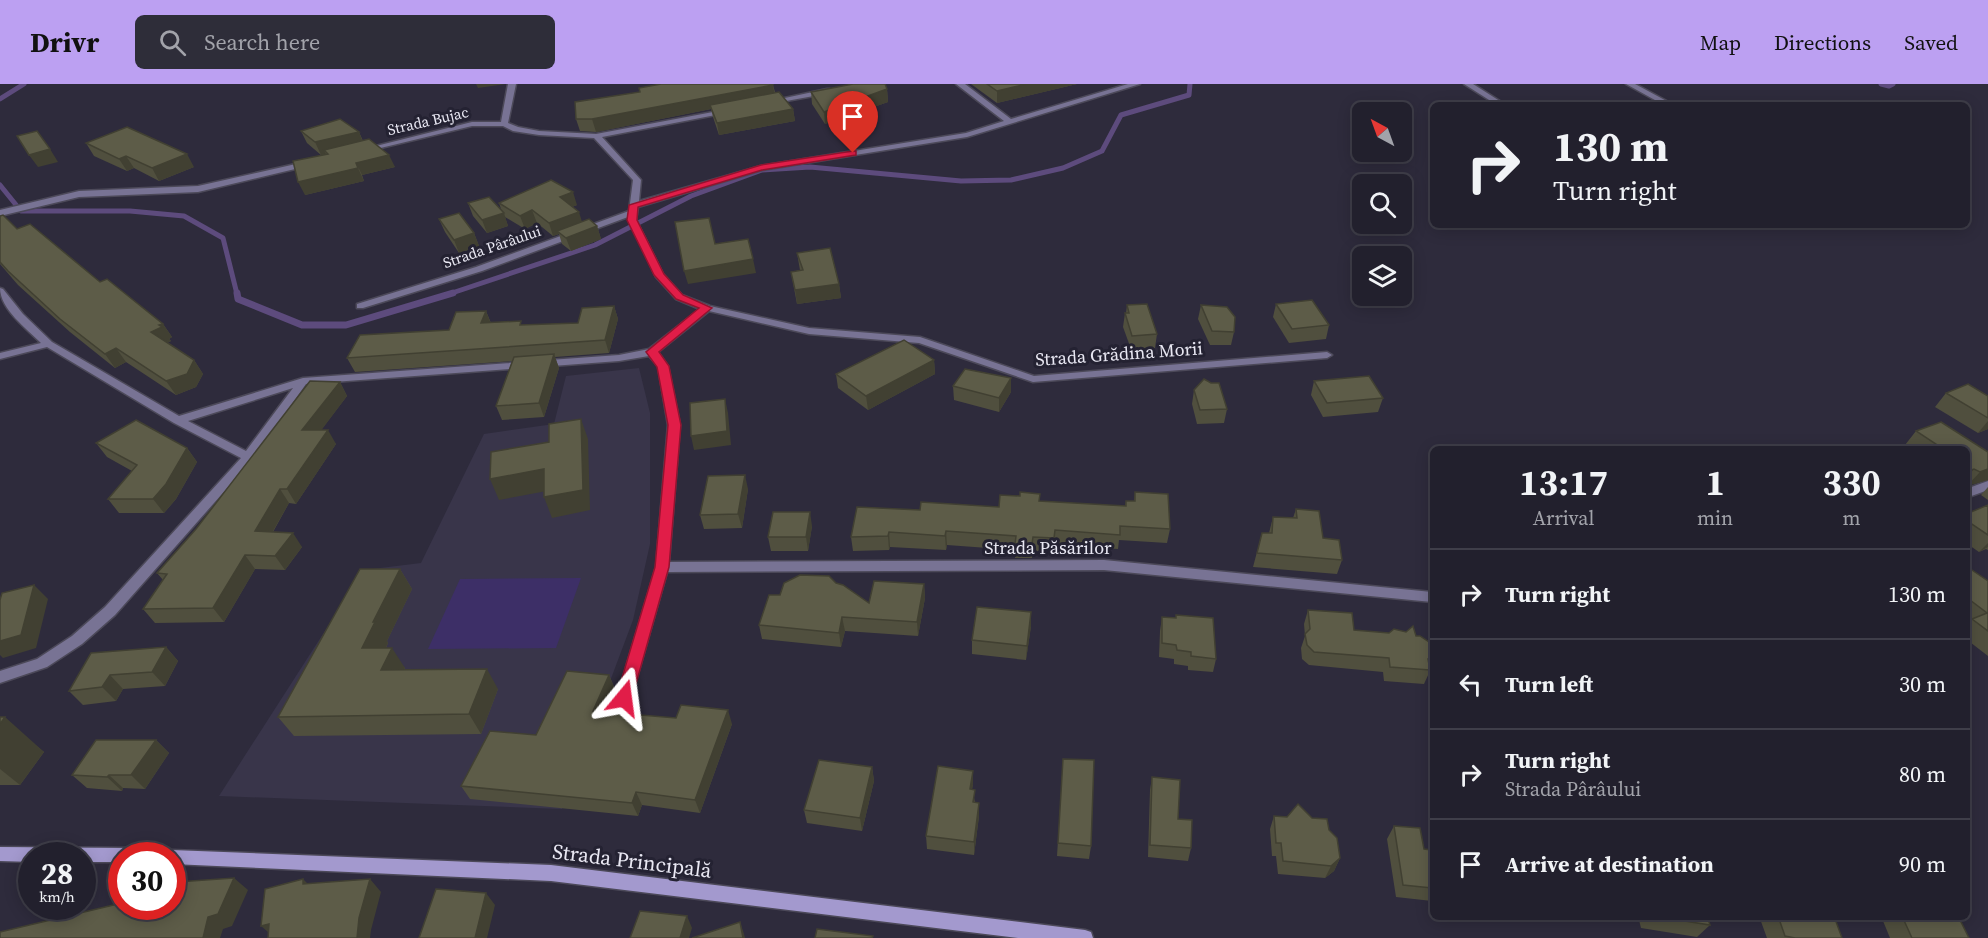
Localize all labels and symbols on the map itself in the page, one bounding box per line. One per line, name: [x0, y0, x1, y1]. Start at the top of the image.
pin: [827, 91, 878, 153]
street label: Strada Bujac: [385, 101, 471, 140]
north arrow: [1352, 102, 1412, 162]
street label: Strada Pârâului: [440, 220, 544, 273]
street label: Strada Grădina Morii: [1034, 335, 1203, 372]
street label: Strada Păsărilor: [984, 535, 1112, 560]
position arrow: [592, 666, 656, 730]
street label: Strada Principală: [551, 836, 714, 885]
speed limit sign: 30: [108, 842, 186, 920]

